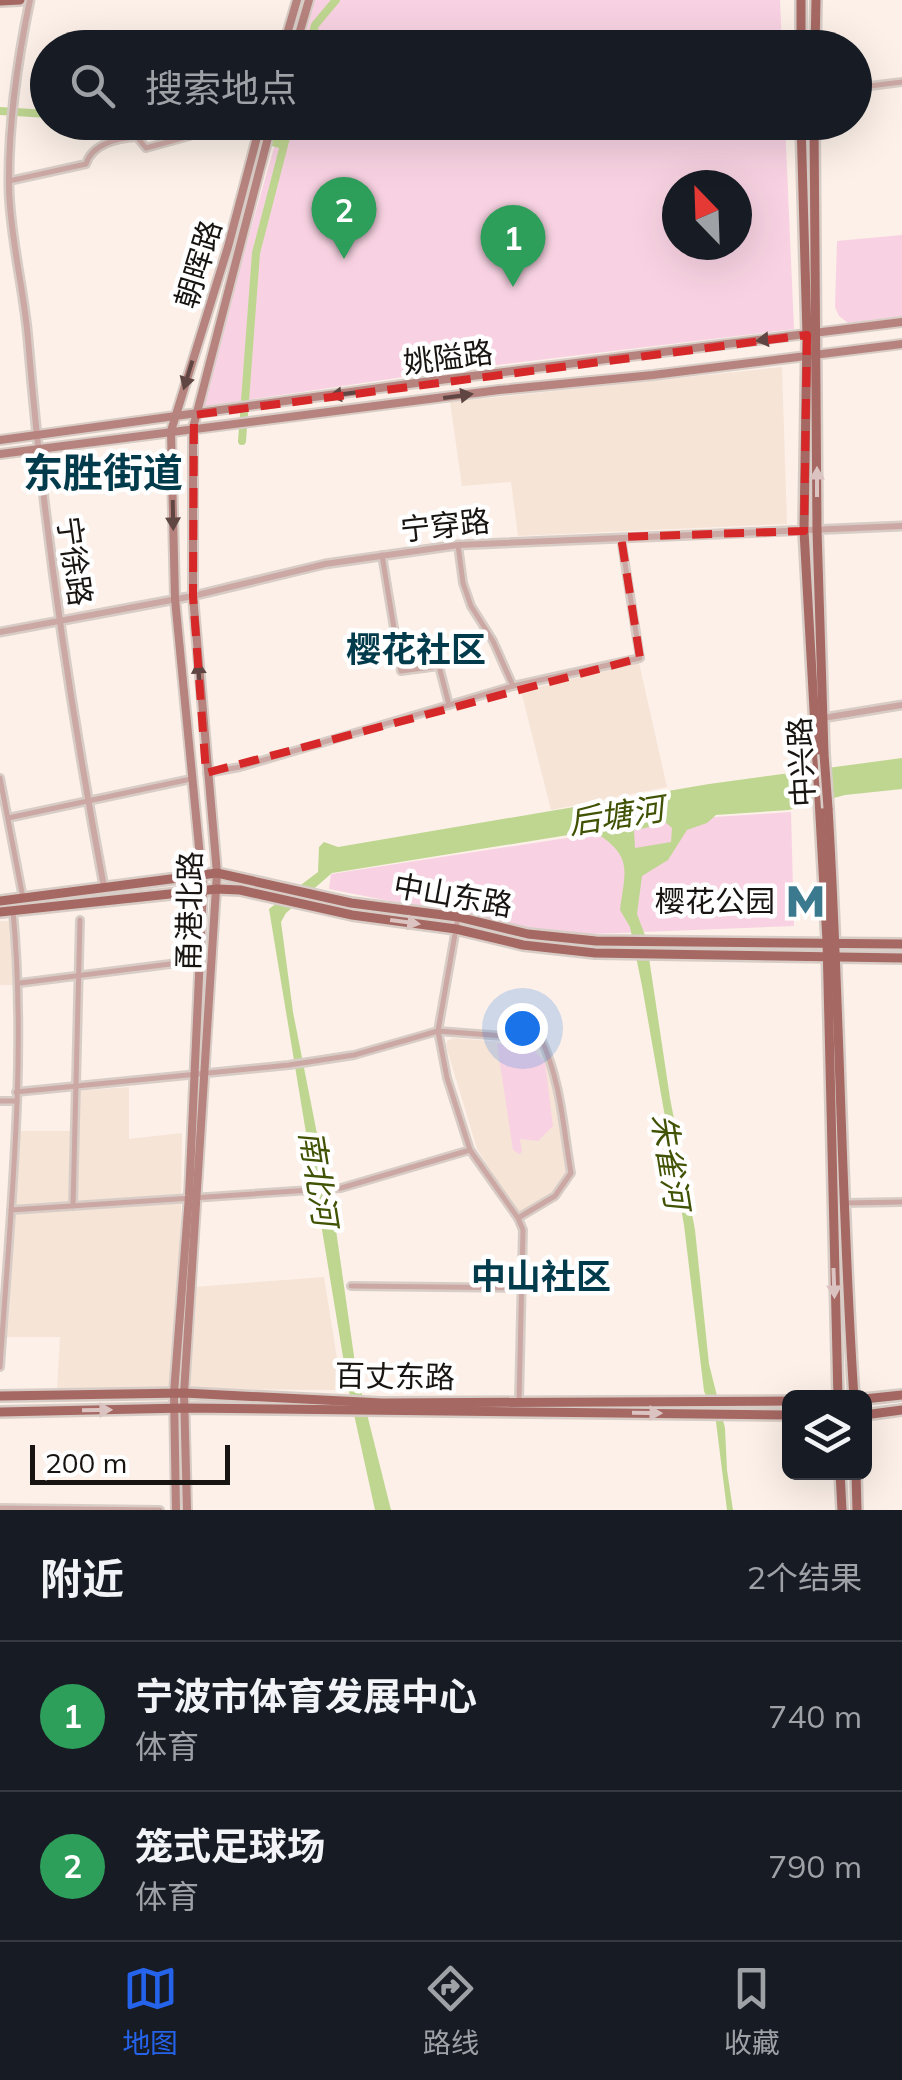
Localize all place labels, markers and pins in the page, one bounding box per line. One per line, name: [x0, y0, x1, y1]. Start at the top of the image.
pin: 2: [312, 176, 376, 259]
pin: 1: [480, 204, 546, 287]
metro station icon: 樱花公园: [784, 880, 826, 922]
place label: 樱花公园: [655, 882, 775, 920]

